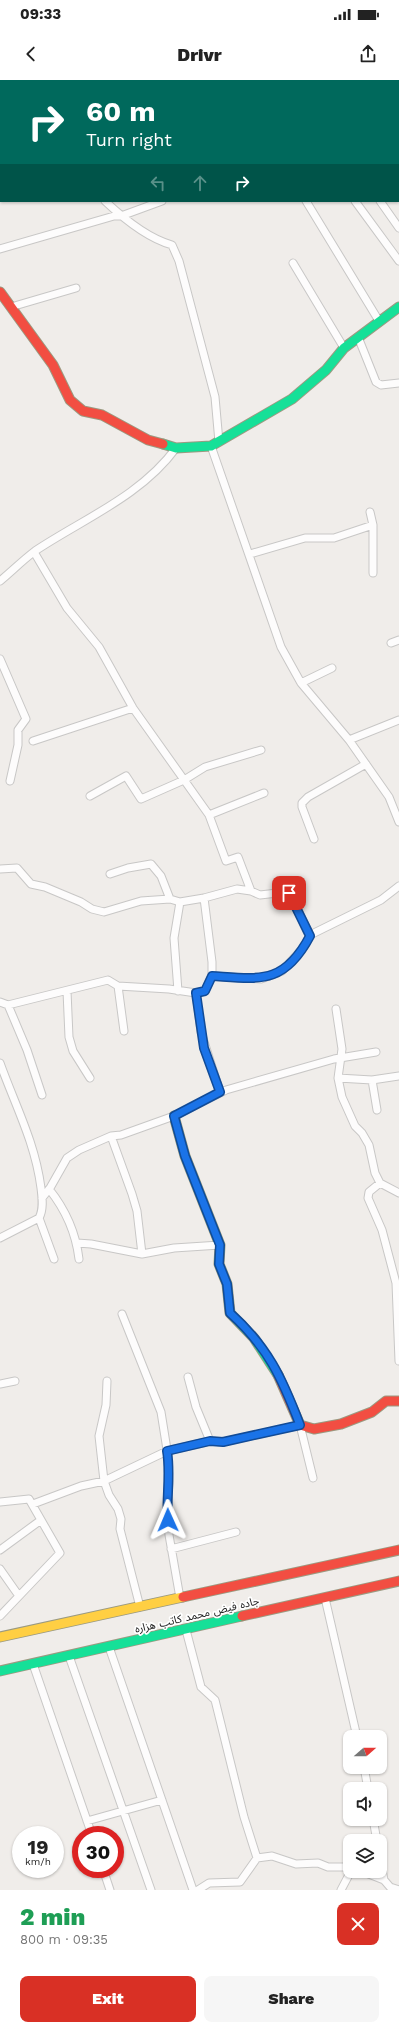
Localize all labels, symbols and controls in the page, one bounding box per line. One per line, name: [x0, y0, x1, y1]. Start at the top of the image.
text: 09:33: [20, 5, 61, 23]
icon: back: [20, 43, 42, 65]
icon: share: [357, 43, 379, 65]
text: Drivr: [177, 44, 222, 65]
text: 60 m: [86, 95, 156, 128]
icon: right: [20, 96, 72, 148]
text: Turn right: [86, 129, 172, 150]
icon: left: [147, 172, 169, 194]
icon: ahead: [189, 172, 211, 194]
icon: right: [231, 172, 253, 194]
pin: [272, 876, 306, 910]
icon: arrive: [278, 882, 300, 904]
position arrow: [147, 1499, 189, 1541]
street label: جاده فیض محمد کاتب هزاره: [133, 1594, 261, 1636]
north arrow: [343, 1730, 387, 1774]
map controls: [343, 1730, 387, 1878]
button: sound: [343, 1782, 387, 1826]
speed limit sign: 30: [72, 1826, 124, 1878]
button: layers: [343, 1834, 387, 1878]
text: 19: [28, 1835, 48, 1859]
text: km/h: [25, 1856, 51, 1867]
text: 2 min: [20, 1903, 85, 1931]
button: close: [337, 1903, 379, 1945]
text: 800 m · 09:35: [20, 1932, 108, 1947]
button: Exit: [20, 1976, 196, 2022]
button: Share: [204, 1976, 379, 2022]

